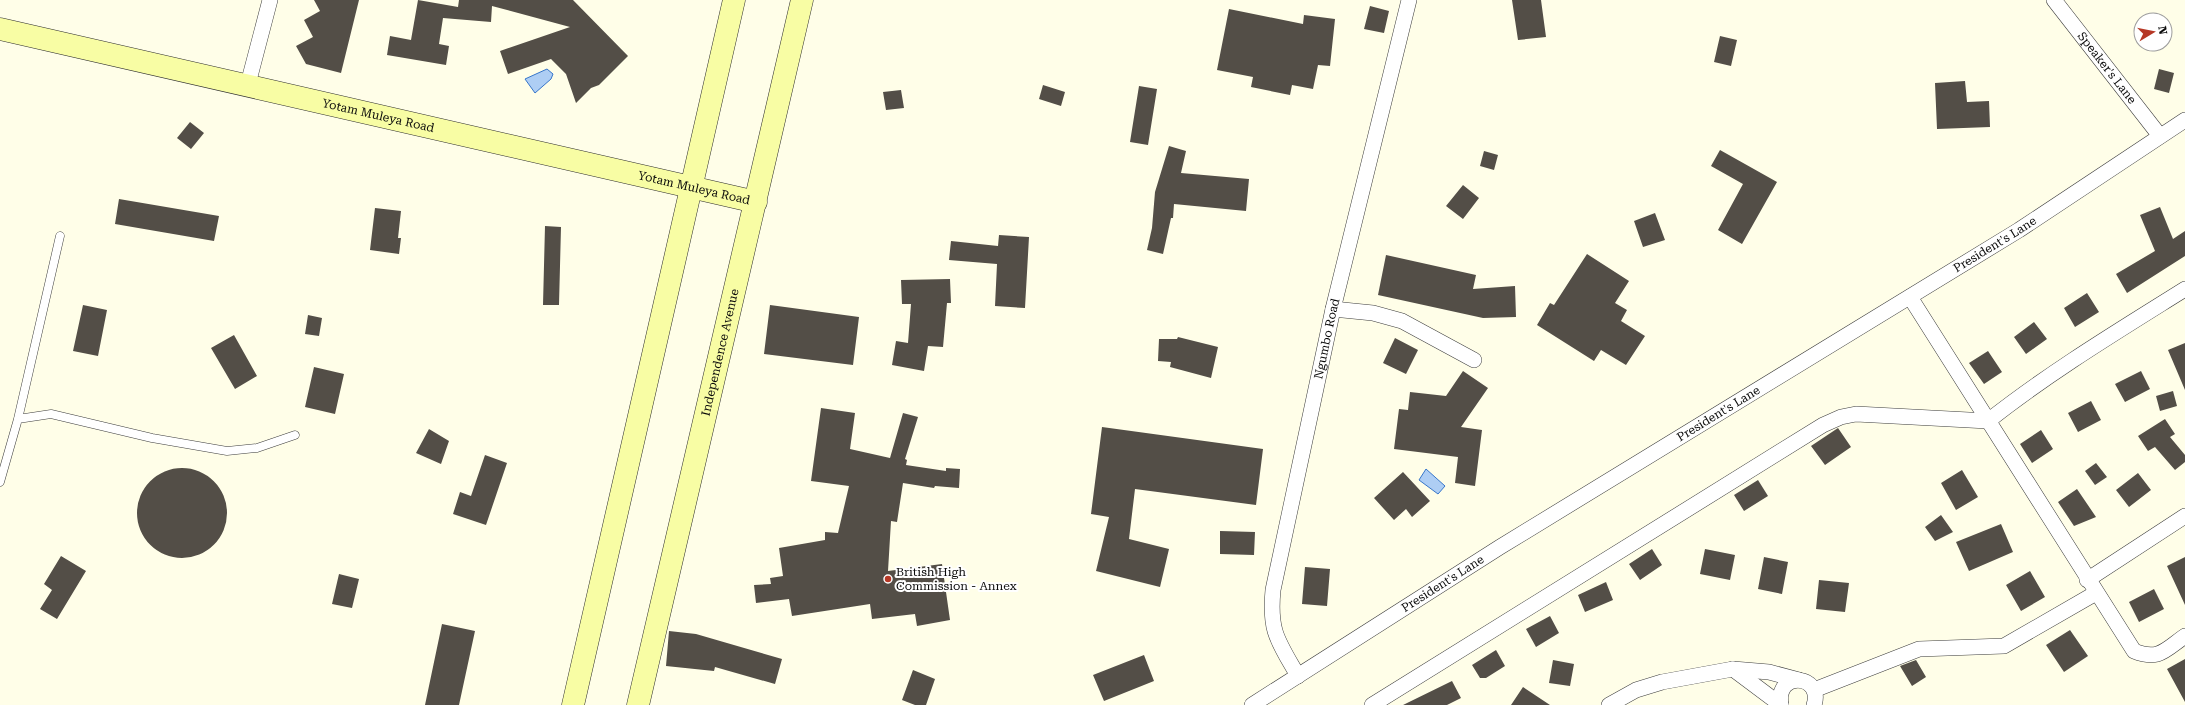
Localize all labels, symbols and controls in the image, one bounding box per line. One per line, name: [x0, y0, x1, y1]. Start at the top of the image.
north arrow: [2133, 12, 2173, 52]
text: N: [2155, 25, 2170, 36]
street label: Speaker's Lane: [2075, 29, 2139, 107]
street label: Yotam Muleya Road: [321, 96, 436, 135]
street label: Yotam Muleya Road: [637, 168, 752, 208]
street label: President's Lane: [1951, 213, 2039, 275]
street label: Independence Avenue: [698, 287, 742, 417]
street label: Ngumbo Road: [1311, 296, 1342, 380]
street label: President's Lane: [1674, 383, 1763, 444]
street label: President's Lane: [1399, 552, 1487, 615]
place label: British High Commission - Annex: [896, 565, 1017, 593]
marker: British High Commission - Annex: [883, 574, 893, 584]

